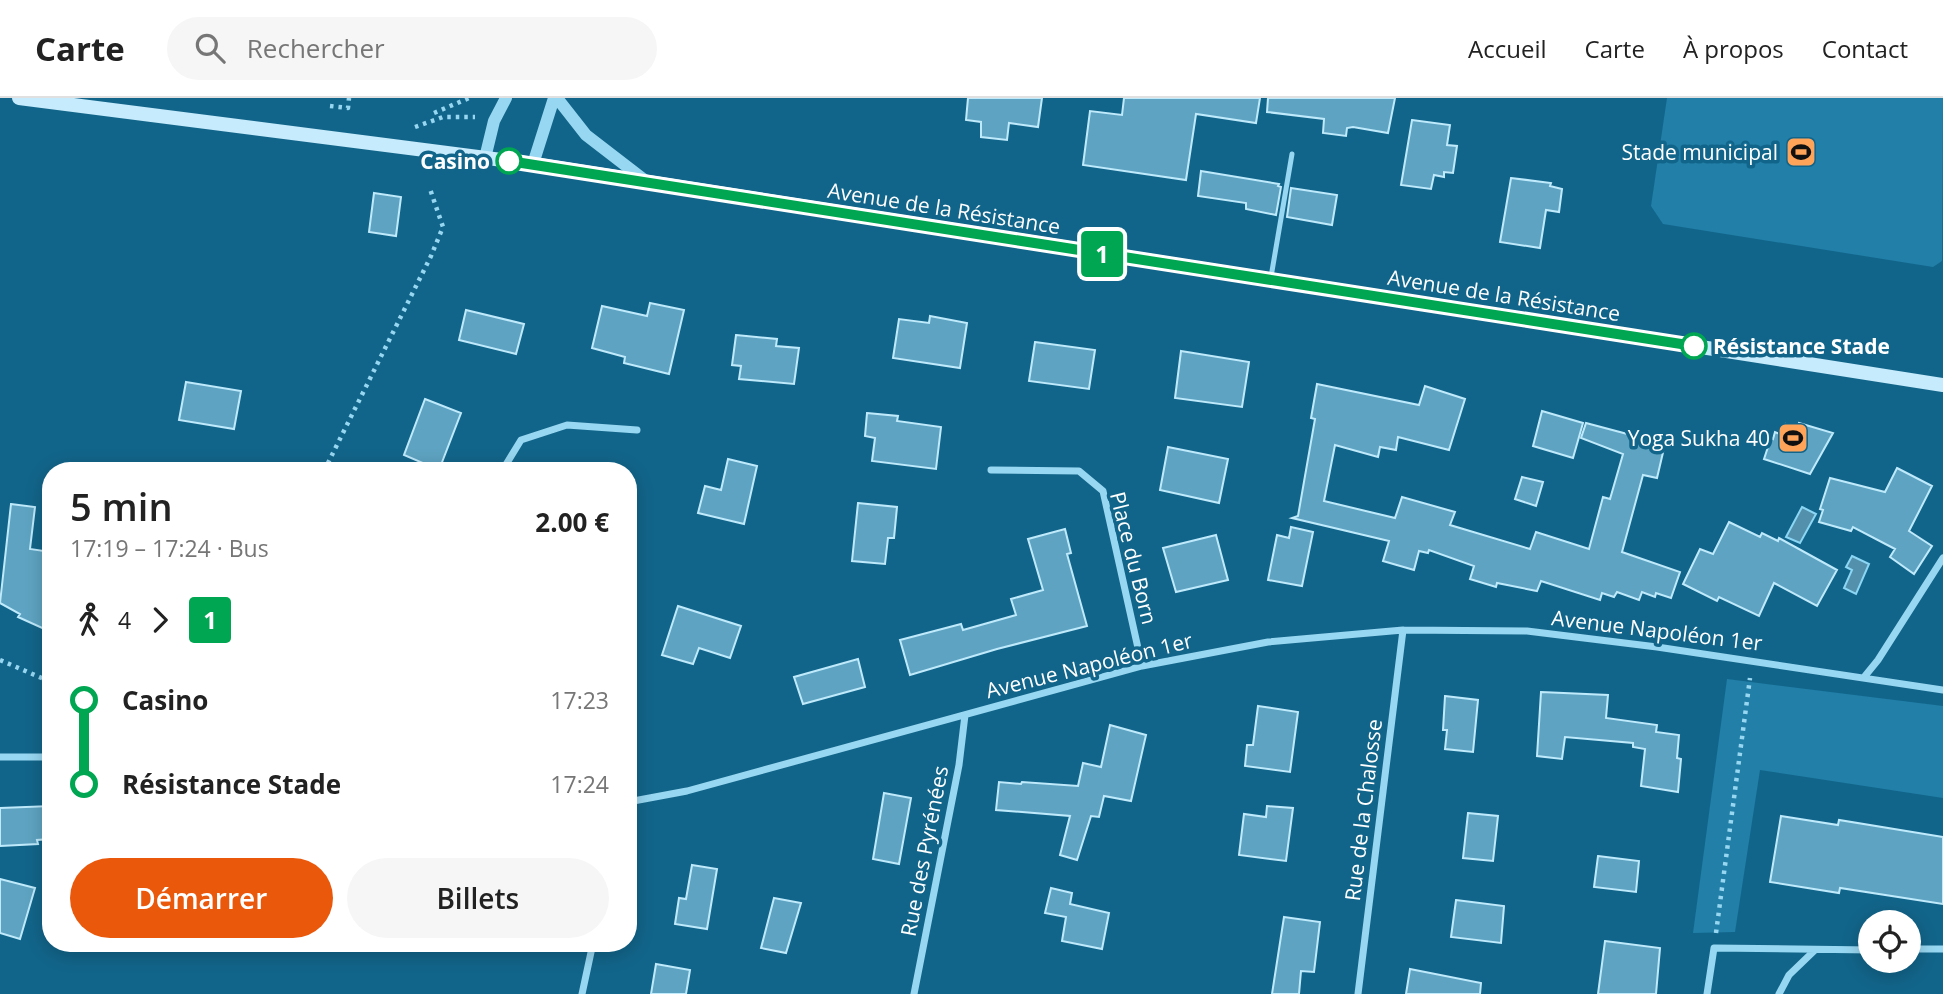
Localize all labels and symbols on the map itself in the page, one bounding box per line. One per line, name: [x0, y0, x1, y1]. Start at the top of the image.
sports icon: Stade municipal: [1784, 135, 1818, 169]
place label: Stade municipal: [1622, 138, 1778, 166]
place label: Casino: [420, 147, 490, 175]
marker: Casino: [496, 148, 522, 174]
street label: Avenue de la Résistance: [826, 176, 1062, 240]
line badge: 1: [1079, 231, 1125, 277]
street label: Avenue de la Résistance: [1386, 263, 1622, 327]
place label: Résistance Stade: [1713, 332, 1890, 360]
marker: Résistance Stade: [1681, 333, 1707, 359]
sports icon: Yoga Sukha 40: [1776, 421, 1810, 455]
place label: Yoga Sukha 40: [1628, 424, 1770, 452]
street label: Place du Born: [1104, 489, 1164, 627]
street label: Avenue Napoléon 1er: [1550, 603, 1764, 657]
street label: Avenue Napoléon 1er: [983, 626, 1196, 704]
street label: Rue de la Chalosse: [1338, 717, 1388, 903]
street label: Rue des Pyrénées: [894, 763, 954, 939]

